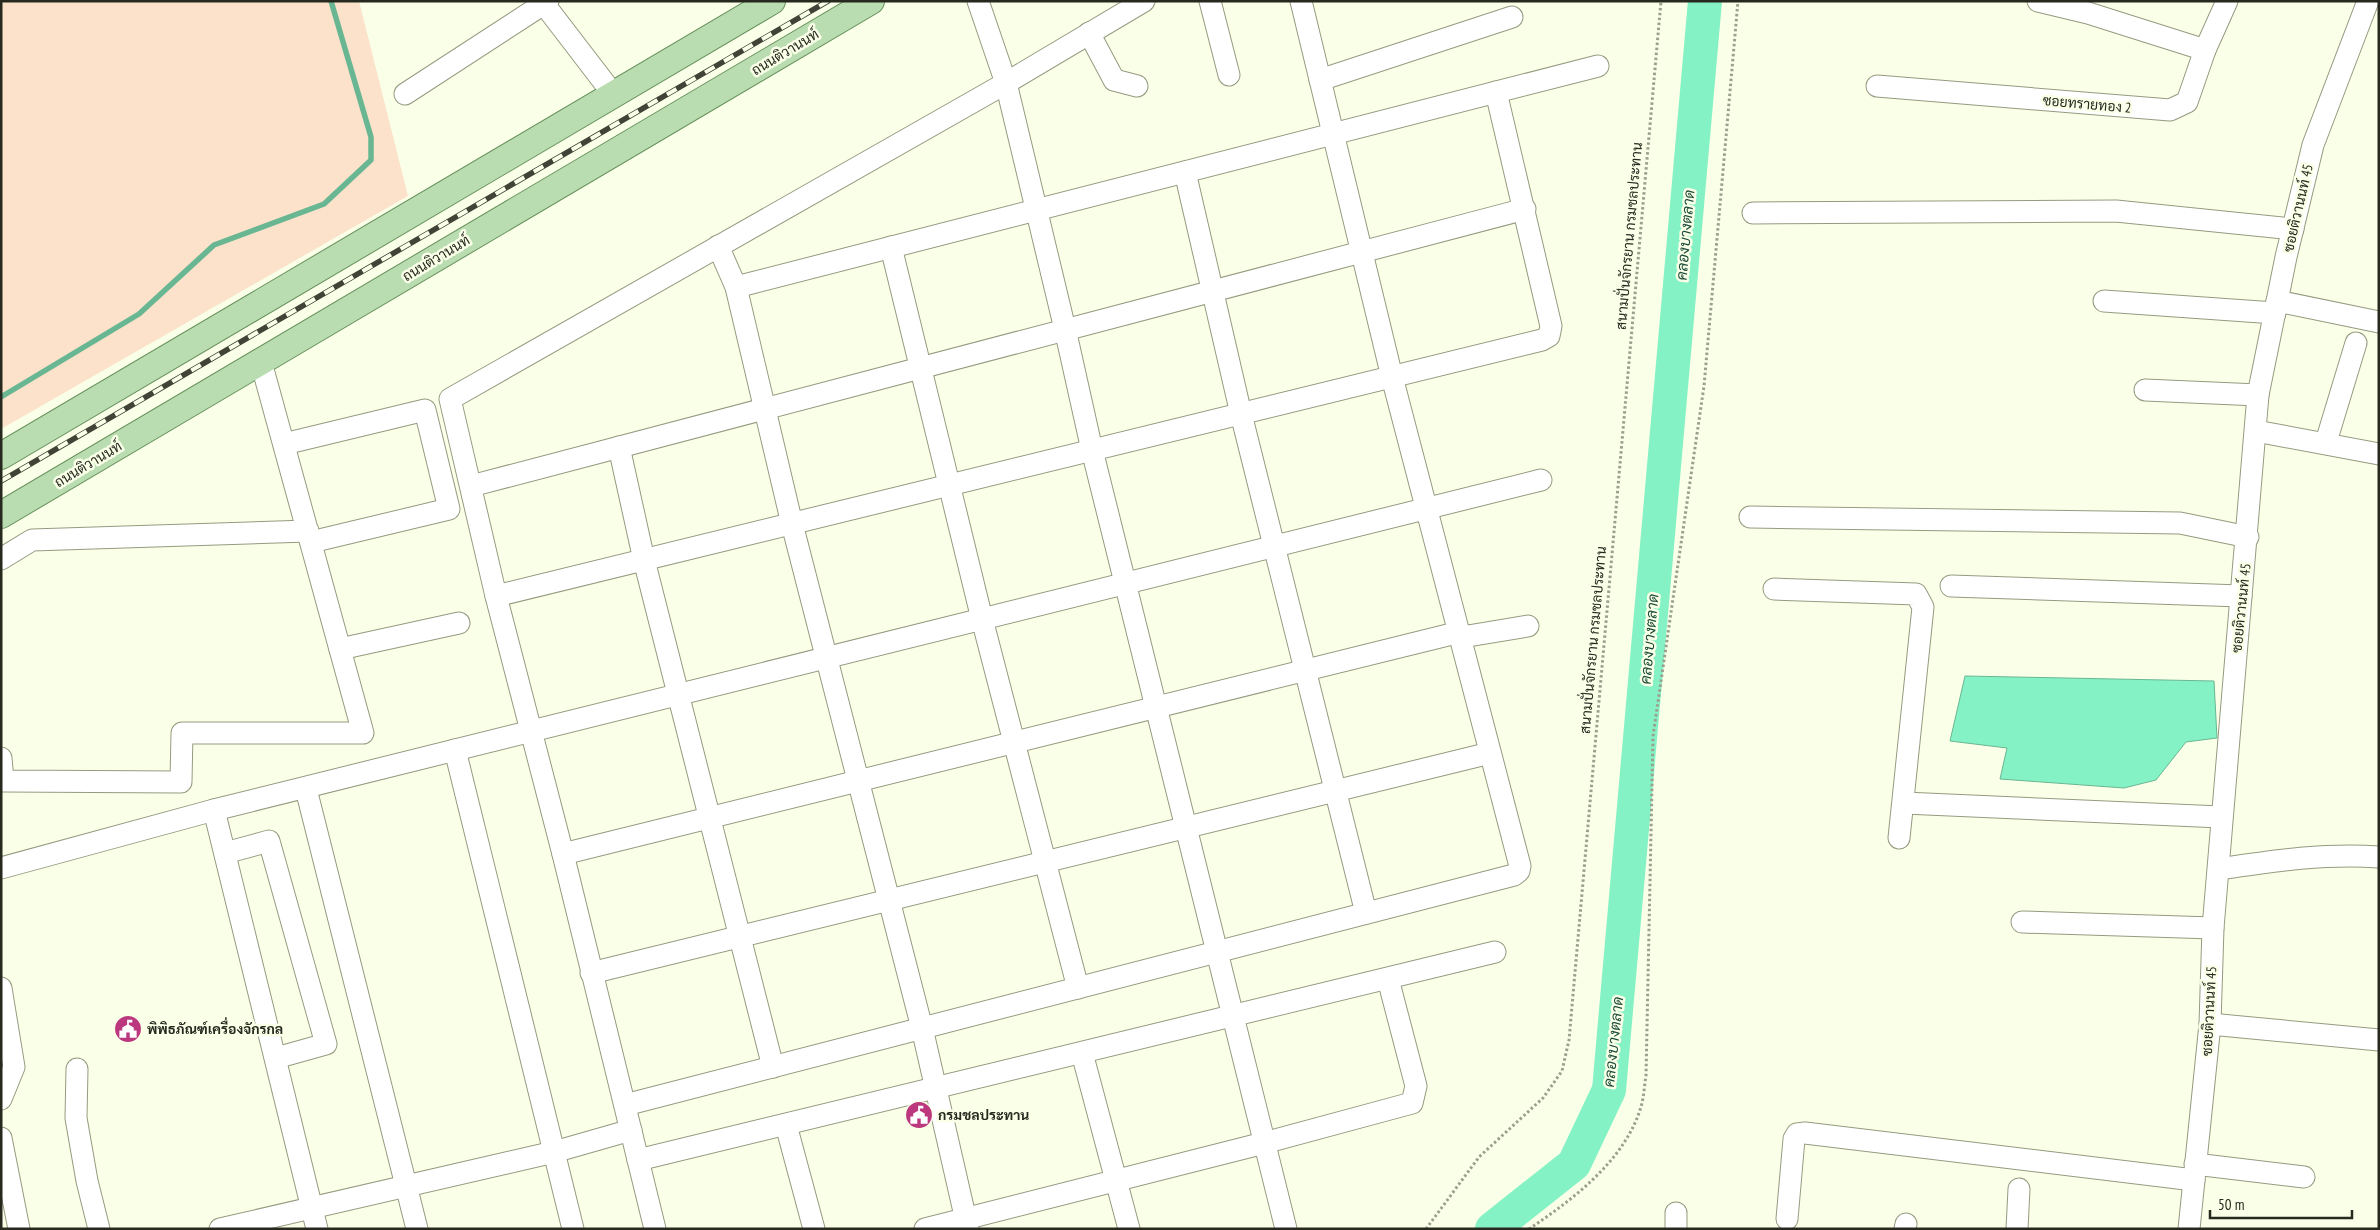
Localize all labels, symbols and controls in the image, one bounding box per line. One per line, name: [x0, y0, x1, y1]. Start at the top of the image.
street label: ถนนติวานนท์: [748, 25, 822, 79]
street label: ซอยทรายทอง 2: [2042, 91, 2132, 117]
street label: สนามปั่นจักรยาน กรมชลประทาน: [1609, 141, 1646, 331]
street label: ซอยติวานนท์ 45: [2279, 162, 2317, 254]
water label: คลองบางตลาด: [1672, 189, 1698, 281]
street label: ถนนติวานนท์: [399, 231, 473, 285]
street label: ถนนติวานนท์: [51, 437, 125, 491]
street label: สนามปั่นจักรยาน กรมชลประทาน: [1573, 545, 1610, 735]
street label: ซอยติวานนท์ 45: [2227, 562, 2255, 654]
water label: คลองบางตลาด: [1636, 593, 1662, 685]
street label: ซอยติวานนท์ 45: [2198, 966, 2220, 1056]
water label: คลองบางตลาด: [1599, 996, 1627, 1088]
public building icon: พิพิธภัณฑ์เครื่องจักรกล: [113, 1014, 143, 1044]
place label: พิพิธภัณฑ์เครื่องจักรกล: [147, 1017, 283, 1038]
public building icon: กรมชลประทาน: [904, 1100, 934, 1130]
place label: กรมชลประทาน: [938, 1106, 1029, 1124]
scale bar: [2210, 1188, 2352, 1220]
text: 50 m: [2218, 1195, 2244, 1214]

